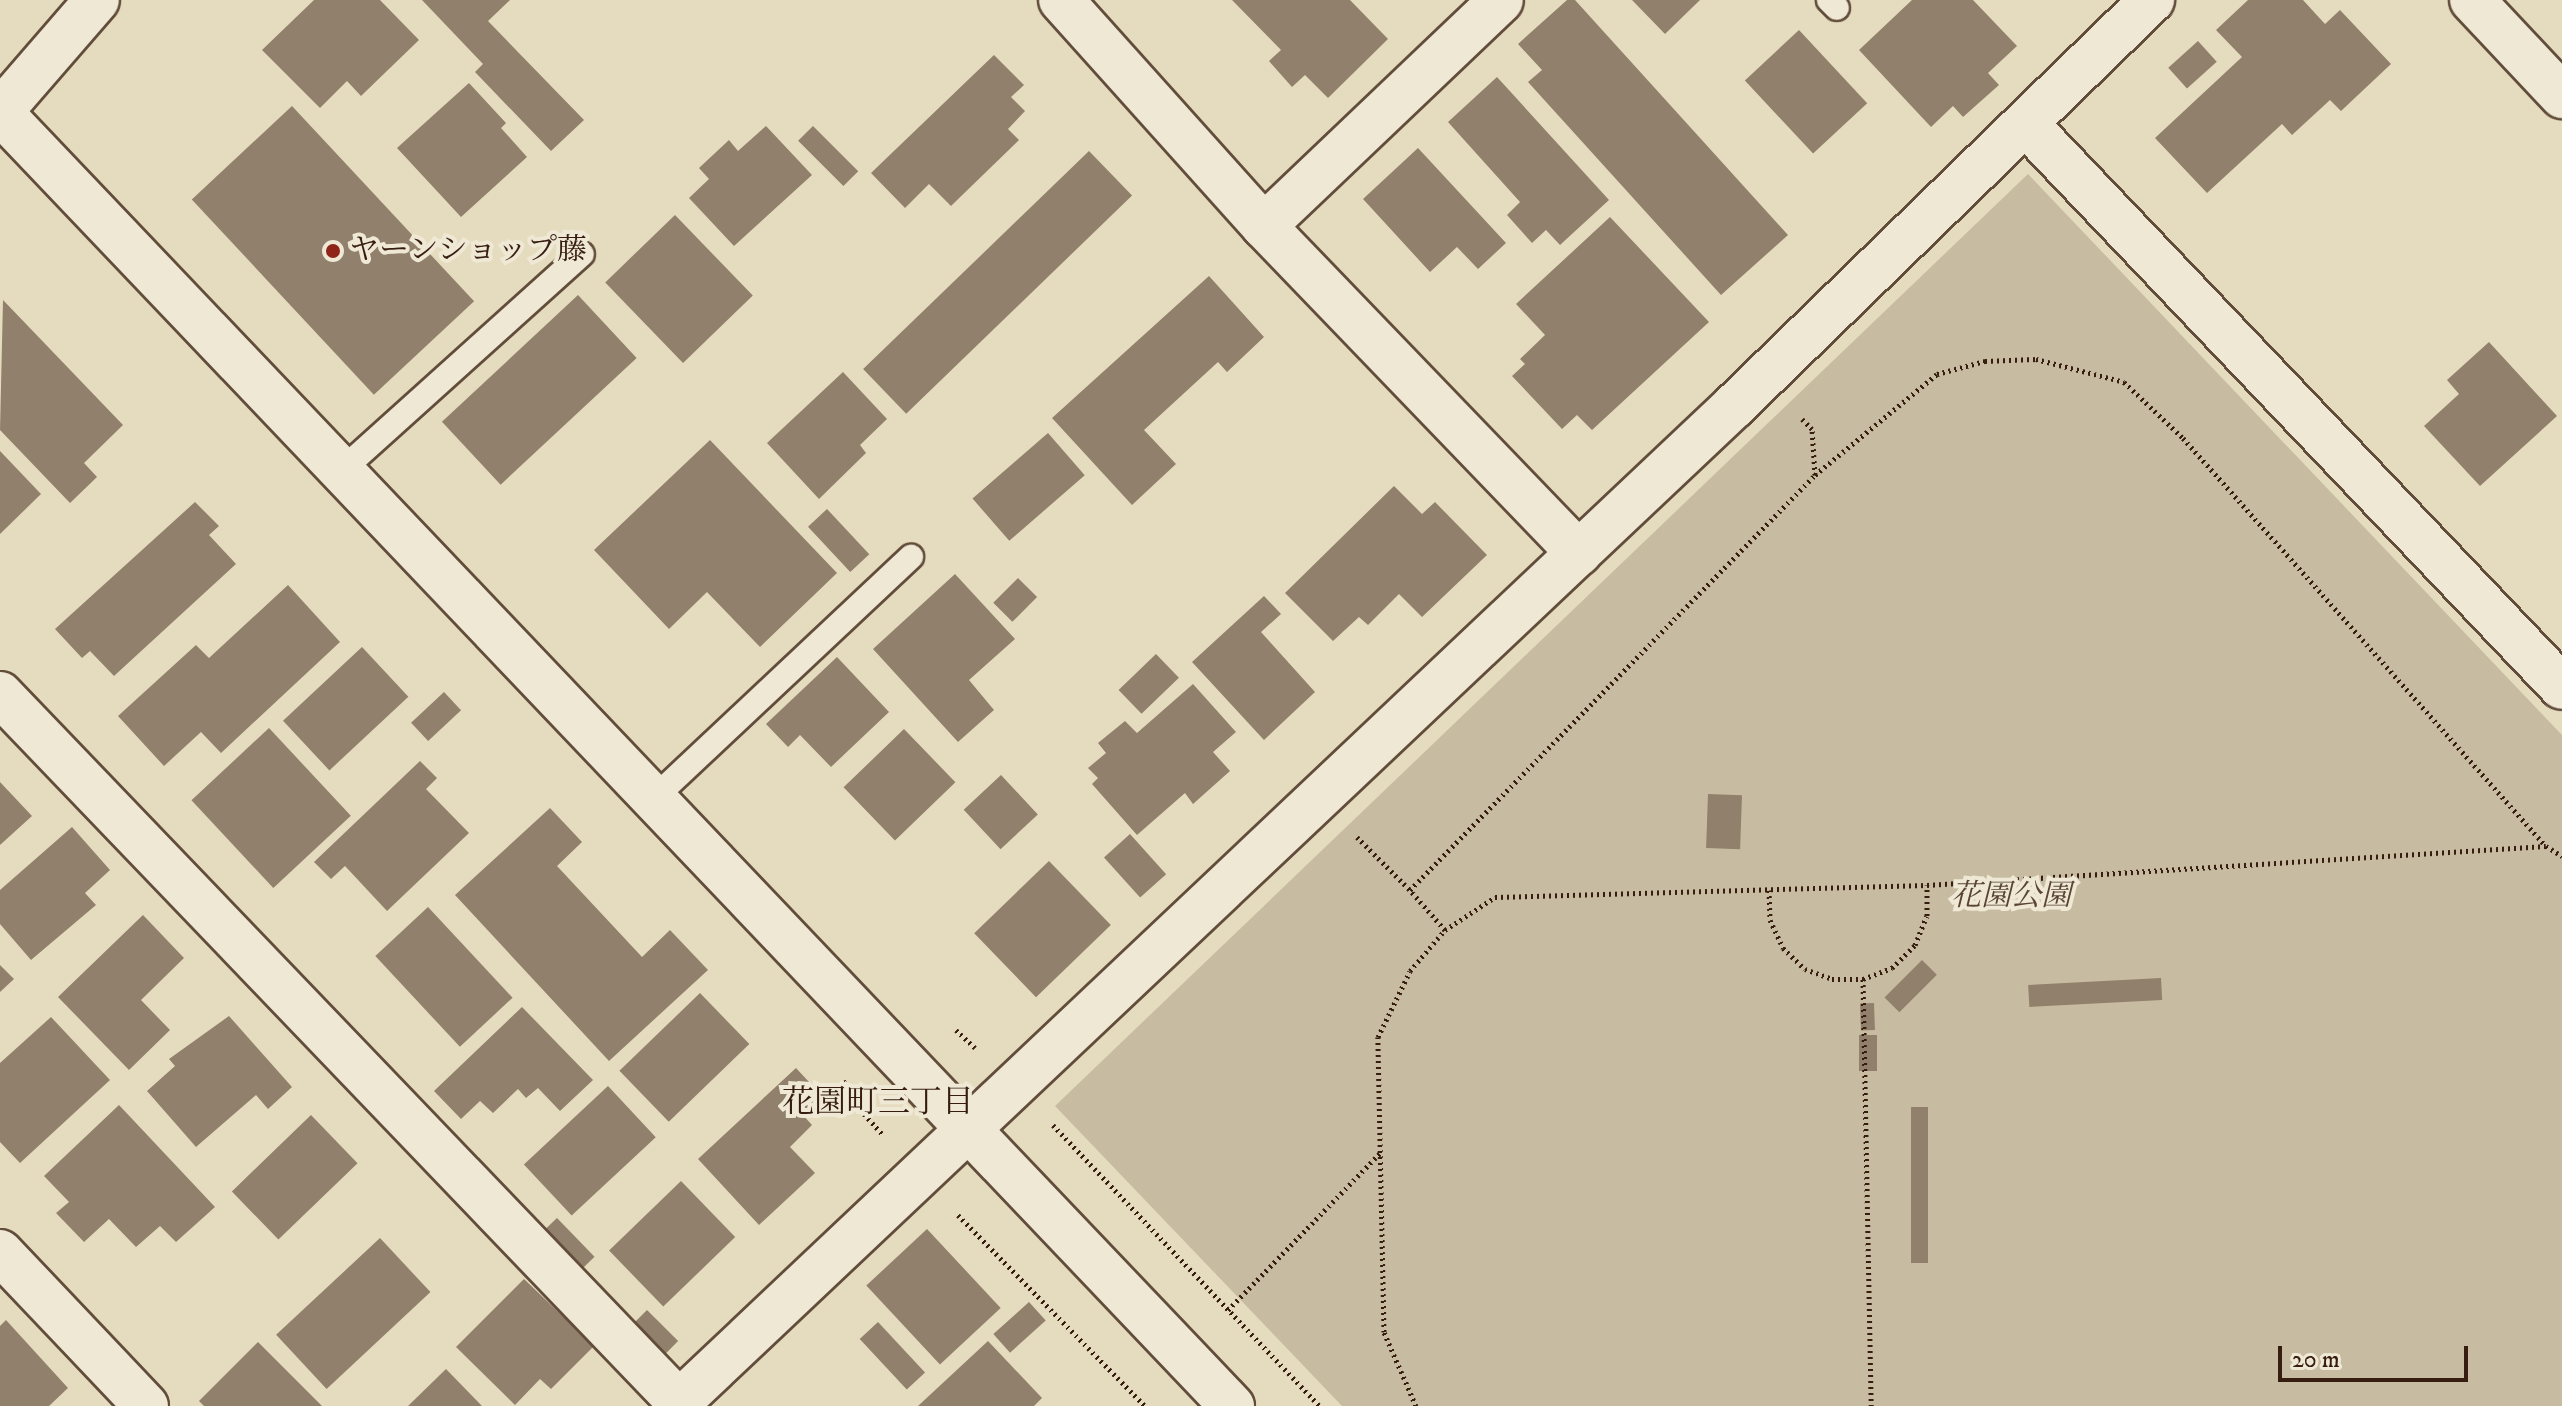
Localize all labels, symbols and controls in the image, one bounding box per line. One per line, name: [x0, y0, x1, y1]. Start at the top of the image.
place label: ヤーンショップ藤: [349, 233, 589, 269]
marker: ヤーンショップ藤: [324, 242, 342, 260]
park label: 花園公園: [1951, 879, 2071, 915]
district label: 花園町三丁目: [782, 1084, 974, 1122]
scale bar: [2282, 1330, 2472, 1380]
text: 20 m: [2292, 1345, 2340, 1375]

